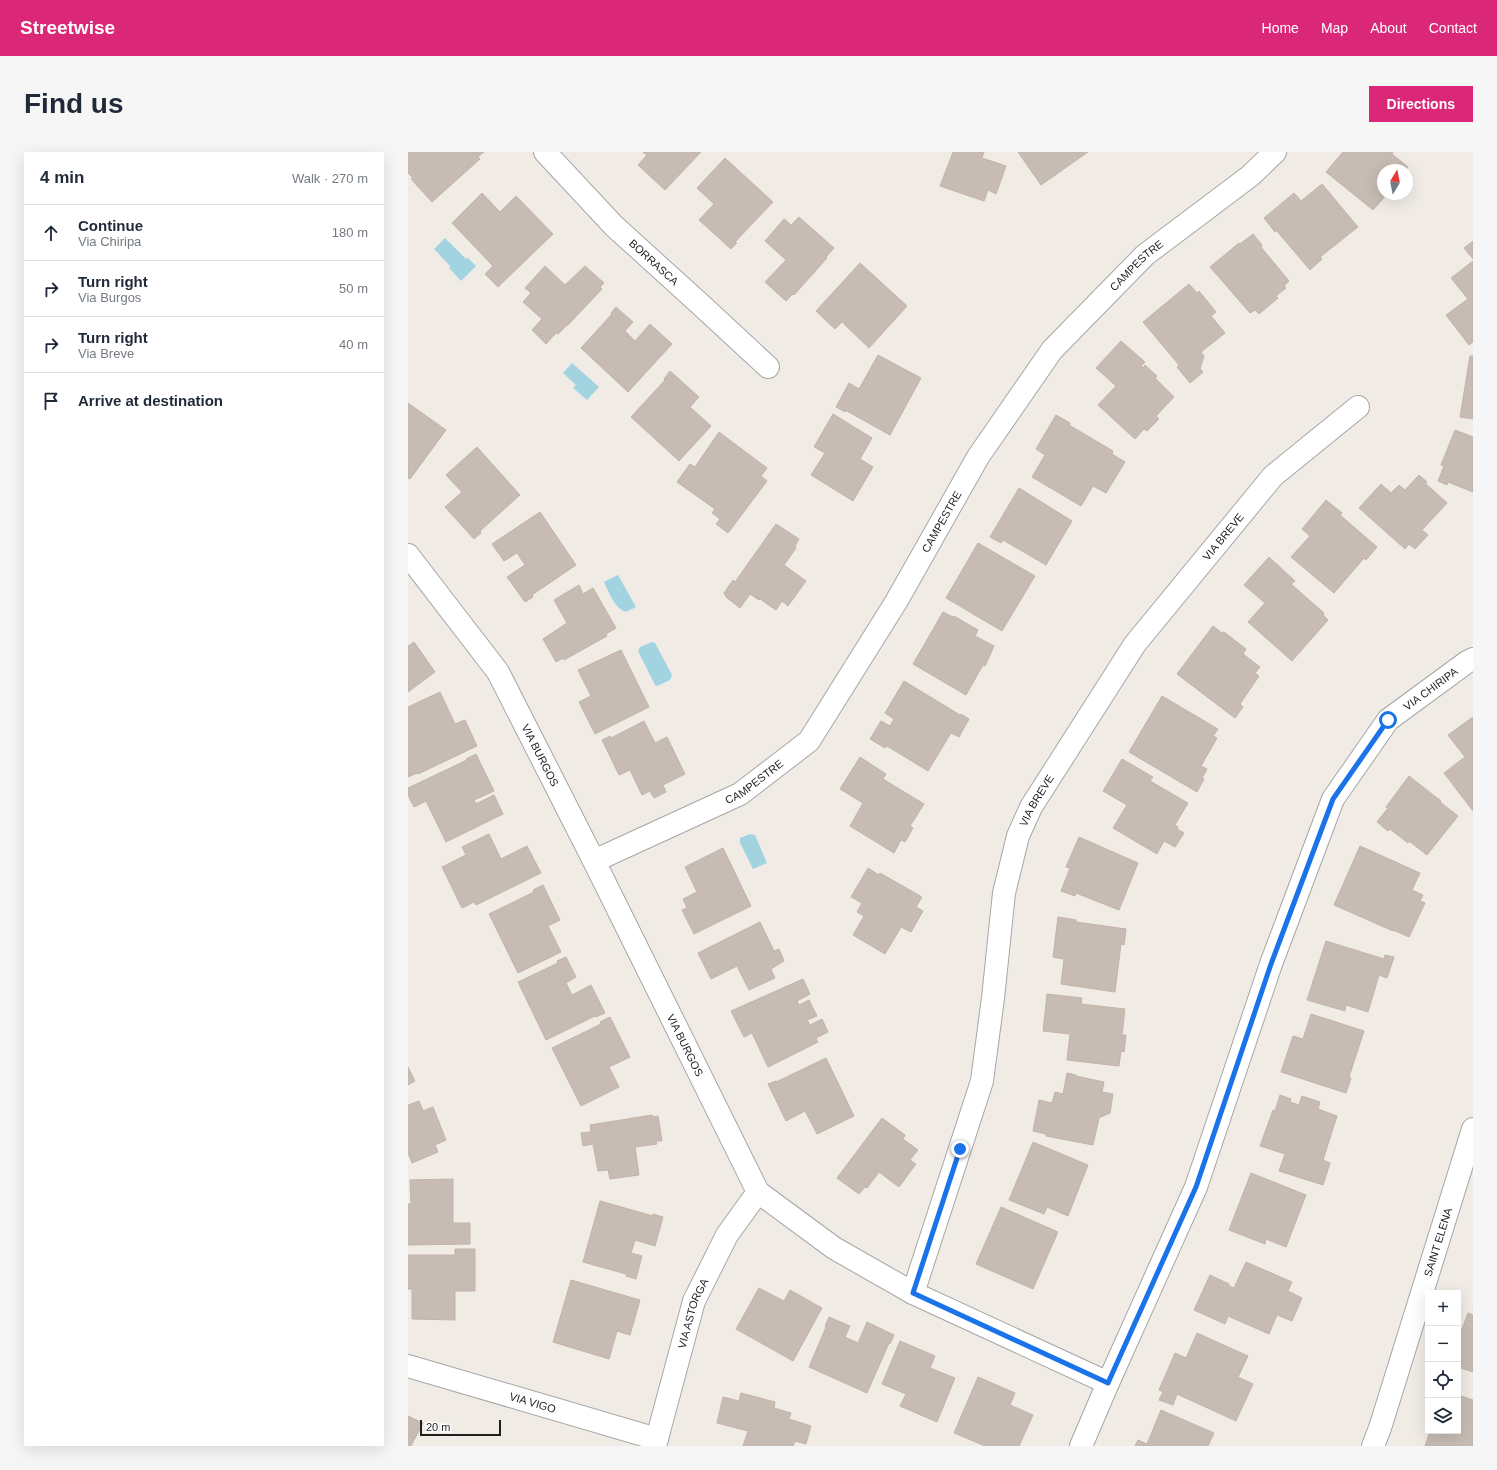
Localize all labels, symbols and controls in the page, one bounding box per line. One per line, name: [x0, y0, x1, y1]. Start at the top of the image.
text: Streetwise: [20, 17, 115, 38]
text: Home: [1262, 20, 1299, 36]
text: Map: [1321, 20, 1348, 36]
text: About: [1370, 20, 1407, 36]
text: Contact: [1429, 20, 1477, 36]
button: Directions: [1369, 86, 1473, 122]
text: Find us: [24, 88, 124, 119]
north arrow: [1377, 164, 1413, 200]
text: 4 min: [40, 168, 84, 187]
text: Walk · 270 m: [292, 171, 368, 186]
text: Continue: [78, 217, 143, 234]
icon: ahead: [40, 222, 62, 244]
text: 180 m: [332, 225, 368, 240]
text: Via Chiripa: [78, 234, 141, 249]
street label: BORRASCA: [627, 237, 681, 288]
street label: CAMPESTRE: [1107, 238, 1165, 293]
text: Turn right: [78, 273, 148, 290]
icon: right: [40, 278, 62, 300]
text: 50 m: [339, 281, 368, 296]
text: Via Burgos: [78, 290, 141, 305]
text: Turn right: [78, 329, 148, 346]
icon: right: [40, 334, 62, 356]
text: 40 m: [339, 337, 368, 352]
text: Via Breve: [78, 346, 134, 361]
icon: arrive: [40, 390, 62, 412]
text: Arrive at destination: [78, 392, 223, 409]
street label: CAMPESTRE: [919, 489, 964, 554]
street label: VIA BREVE: [1200, 511, 1246, 563]
street label: VIA CHIRIPA: [1401, 665, 1460, 713]
route start: [1379, 711, 1397, 729]
street label: VIA BURGOS: [520, 722, 561, 788]
street label: CAMPESTRE: [723, 757, 785, 806]
street label: VIA BREVE: [1017, 773, 1056, 828]
street label: VIA BURGOS: [665, 1012, 706, 1078]
route end: [951, 1140, 969, 1158]
street label: SAINT ELENA: [1421, 1206, 1454, 1278]
street label: VIA ASTORGA: [676, 1276, 711, 1350]
map controls: [1425, 1290, 1461, 1434]
button: +: [1425, 1290, 1461, 1326]
button: −: [1425, 1326, 1461, 1362]
button: locate: [1425, 1362, 1461, 1398]
street label: VIA VIGO: [508, 1390, 558, 1415]
button: layers: [1425, 1398, 1461, 1434]
scale bar: [420, 1418, 501, 1437]
text: 20 m: [426, 1421, 450, 1433]

